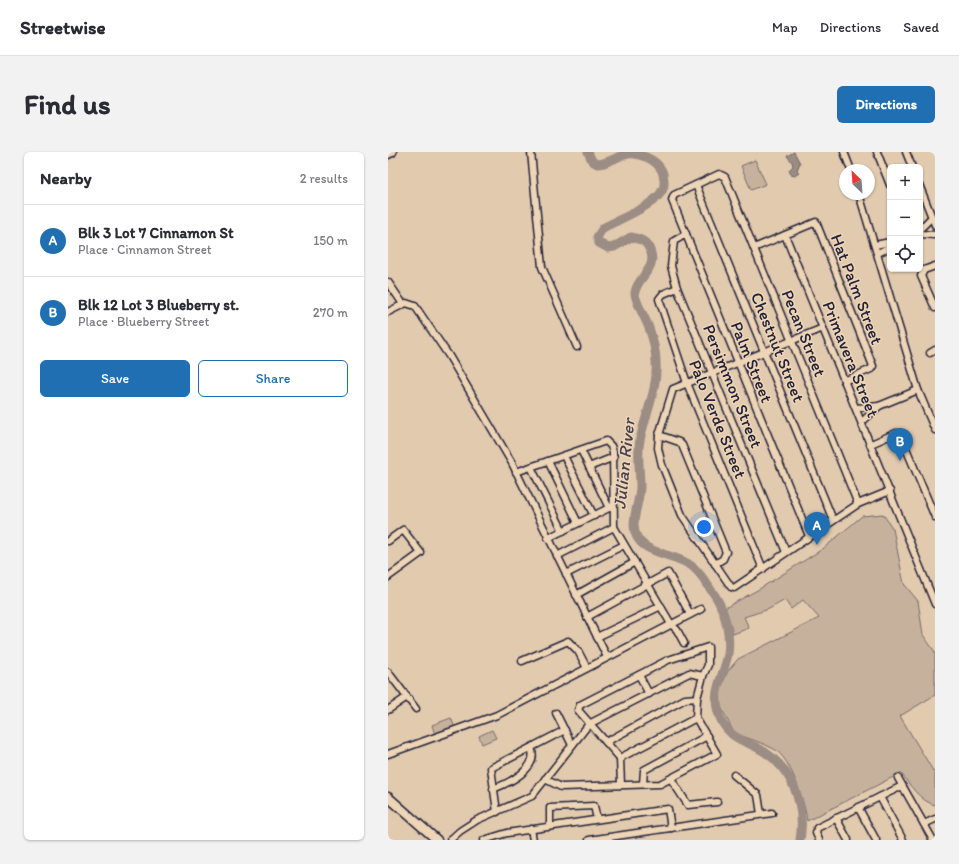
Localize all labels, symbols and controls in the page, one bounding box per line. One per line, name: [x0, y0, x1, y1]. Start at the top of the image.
text: Streetwise: [20, 16, 106, 39]
text: Map: [772, 19, 798, 36]
text: Directions: [820, 19, 881, 36]
text: Saved: [903, 19, 939, 36]
button: Directions: [837, 86, 935, 123]
text: Find us: [24, 87, 111, 121]
north arrow: [839, 164, 875, 200]
map controls: [887, 164, 923, 272]
button: +: [887, 164, 923, 200]
text: Nearby: [40, 168, 92, 188]
text: 2 results: [300, 171, 348, 186]
button: −: [887, 200, 923, 236]
text: Blk 3 Lot 7 Cinnamon St: [78, 224, 234, 242]
street label: Hat Palm Street: [827, 231, 887, 347]
text: A: [49, 233, 57, 248]
text: 150 m: [313, 233, 348, 248]
button: locate: [887, 236, 923, 272]
text: Place · Cinnamon Street: [78, 242, 212, 257]
street label: Pecan Street: [778, 287, 831, 380]
street label: Chestnut Street: [747, 289, 809, 405]
text: Blk 12 Lot 3 Blueberry st.: [78, 296, 239, 314]
street label: Primavera Street: [819, 298, 883, 420]
text: B: [49, 305, 57, 320]
text: 270 m: [313, 305, 348, 320]
text: Place · Blueberry Street: [78, 314, 209, 329]
street label: Palm Street: [727, 319, 778, 406]
street label: Persimmon Street: [699, 321, 767, 451]
street label: Palo Verde Street: [685, 357, 751, 481]
button: Save: [40, 360, 190, 397]
button: Share: [198, 360, 348, 397]
water label: Julian River: [608, 416, 640, 510]
pin: B: [887, 428, 913, 461]
pin: A: [804, 512, 830, 545]
your location: [694, 517, 714, 537]

